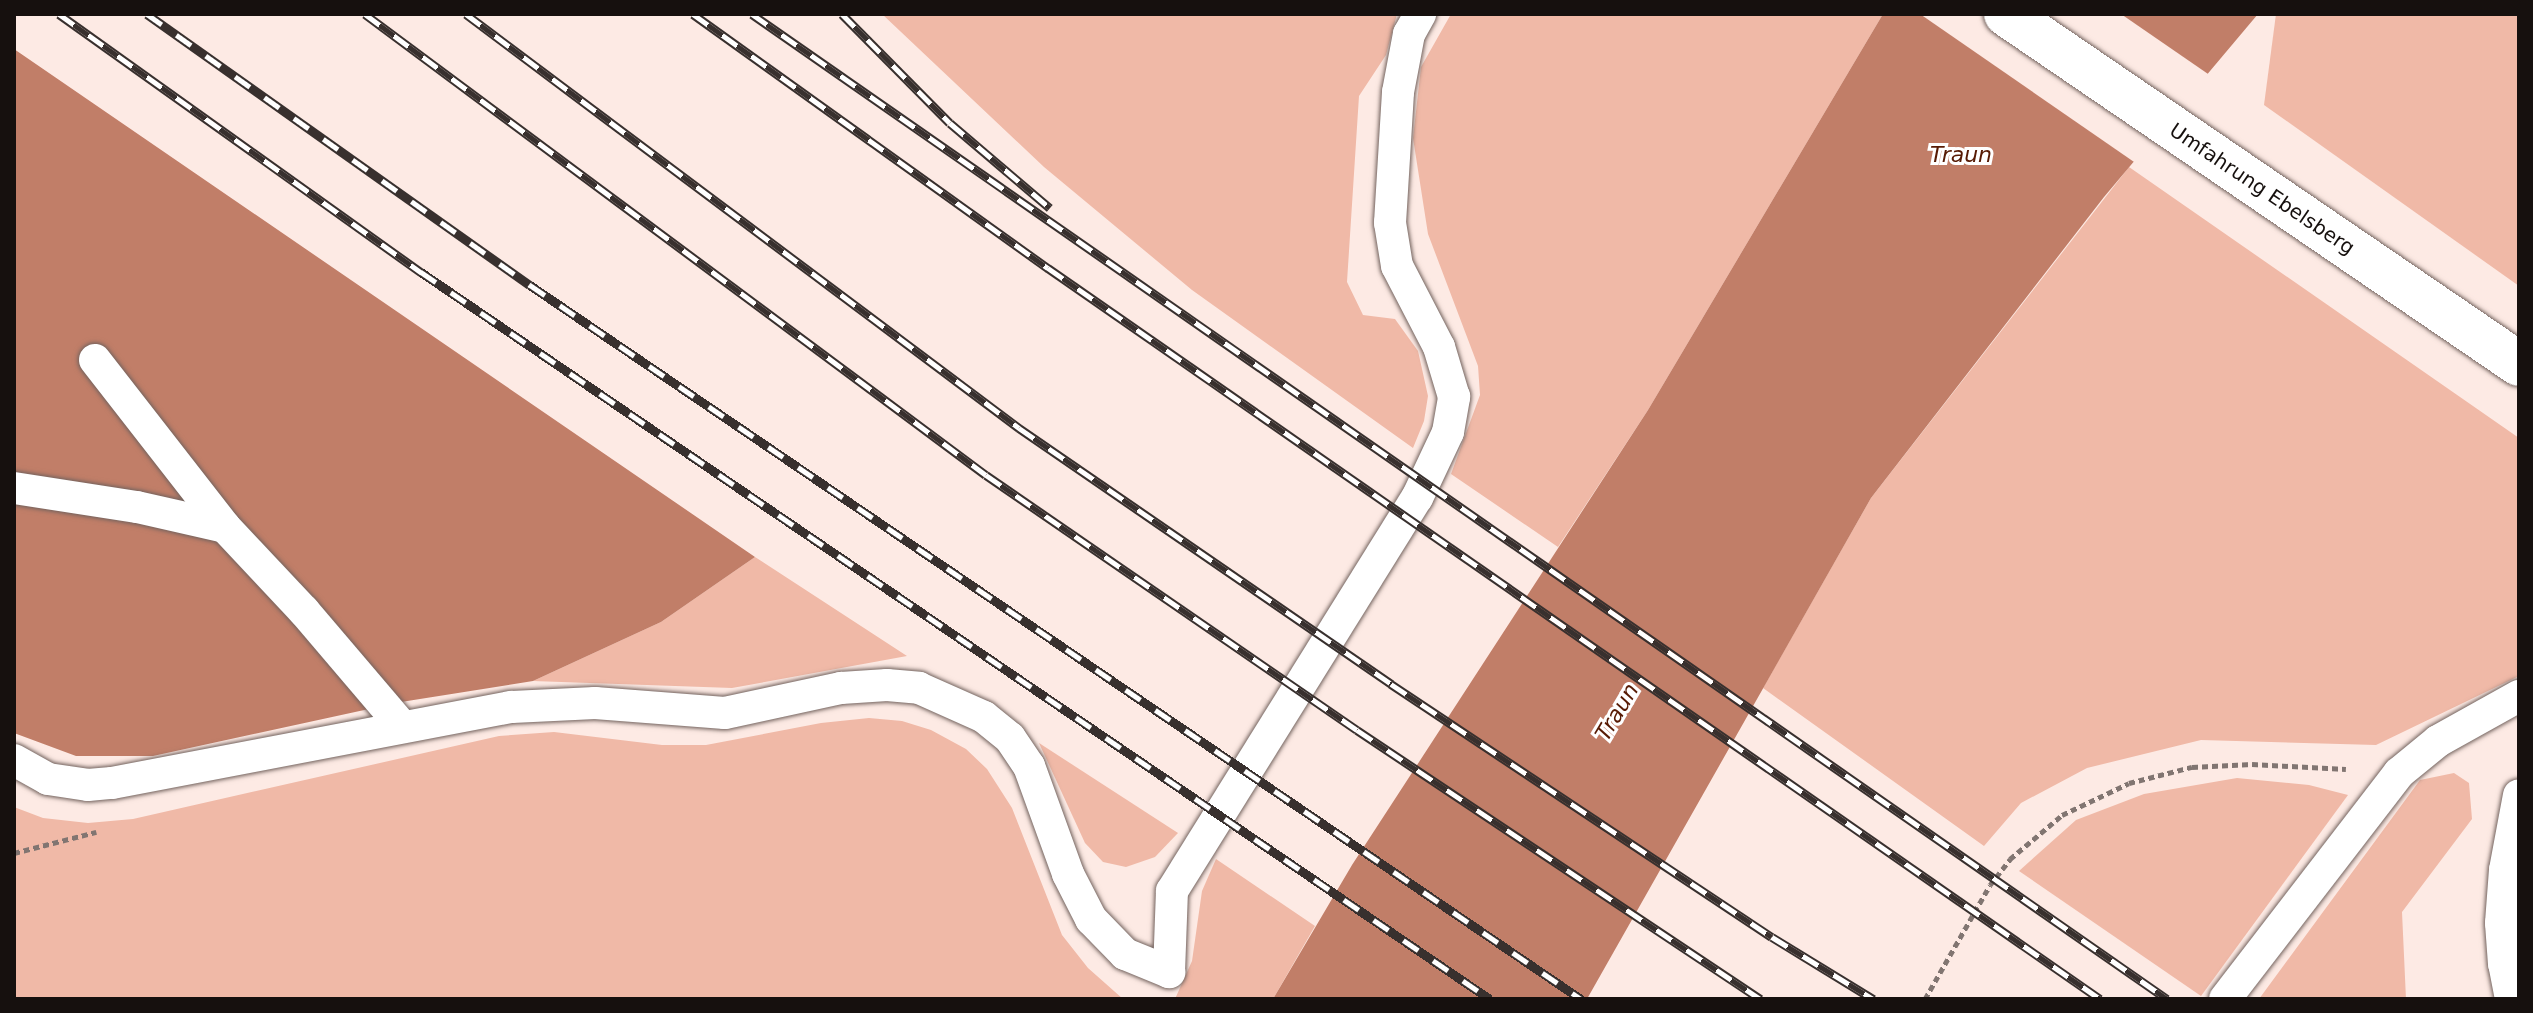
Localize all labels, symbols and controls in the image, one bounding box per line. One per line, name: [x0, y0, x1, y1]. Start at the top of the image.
street label: Umfahrung Ebelsberg: [2165, 118, 2359, 260]
water label: Traun: [1930, 142, 1992, 168]
water label: Traun: [1590, 679, 1644, 745]

